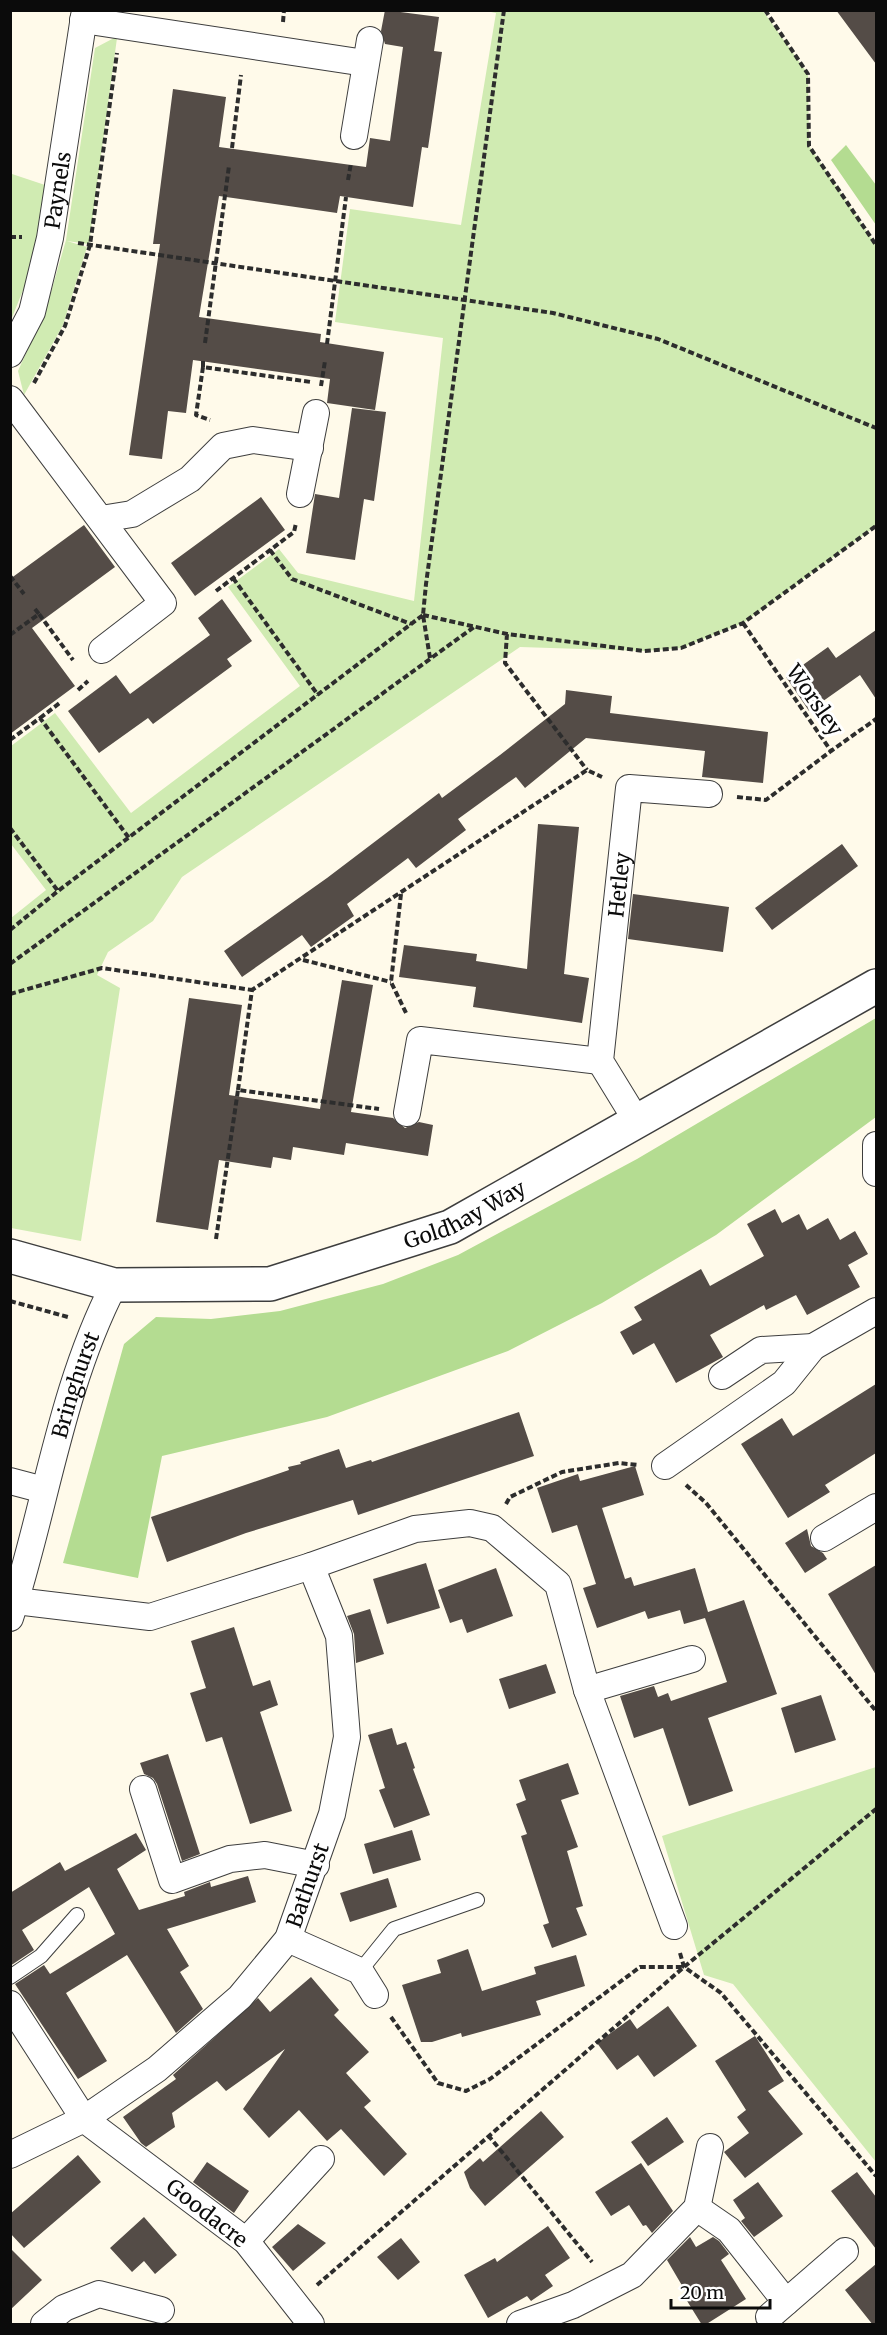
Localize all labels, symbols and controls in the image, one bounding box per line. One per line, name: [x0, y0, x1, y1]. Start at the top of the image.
street label: Paynels: [38, 149, 77, 231]
street label: Worsley: [780, 658, 850, 742]
street label: Hetley: [602, 850, 636, 919]
street label: Goldhay Way: [400, 1173, 531, 1254]
street label: Bringhurst: [45, 1328, 105, 1441]
street label: Bathurst: [280, 1839, 334, 1931]
street label: Goodacre: [161, 2173, 253, 2253]
scale bar: [671, 2272, 770, 2310]
text: 20 m: [680, 2281, 724, 2304]

